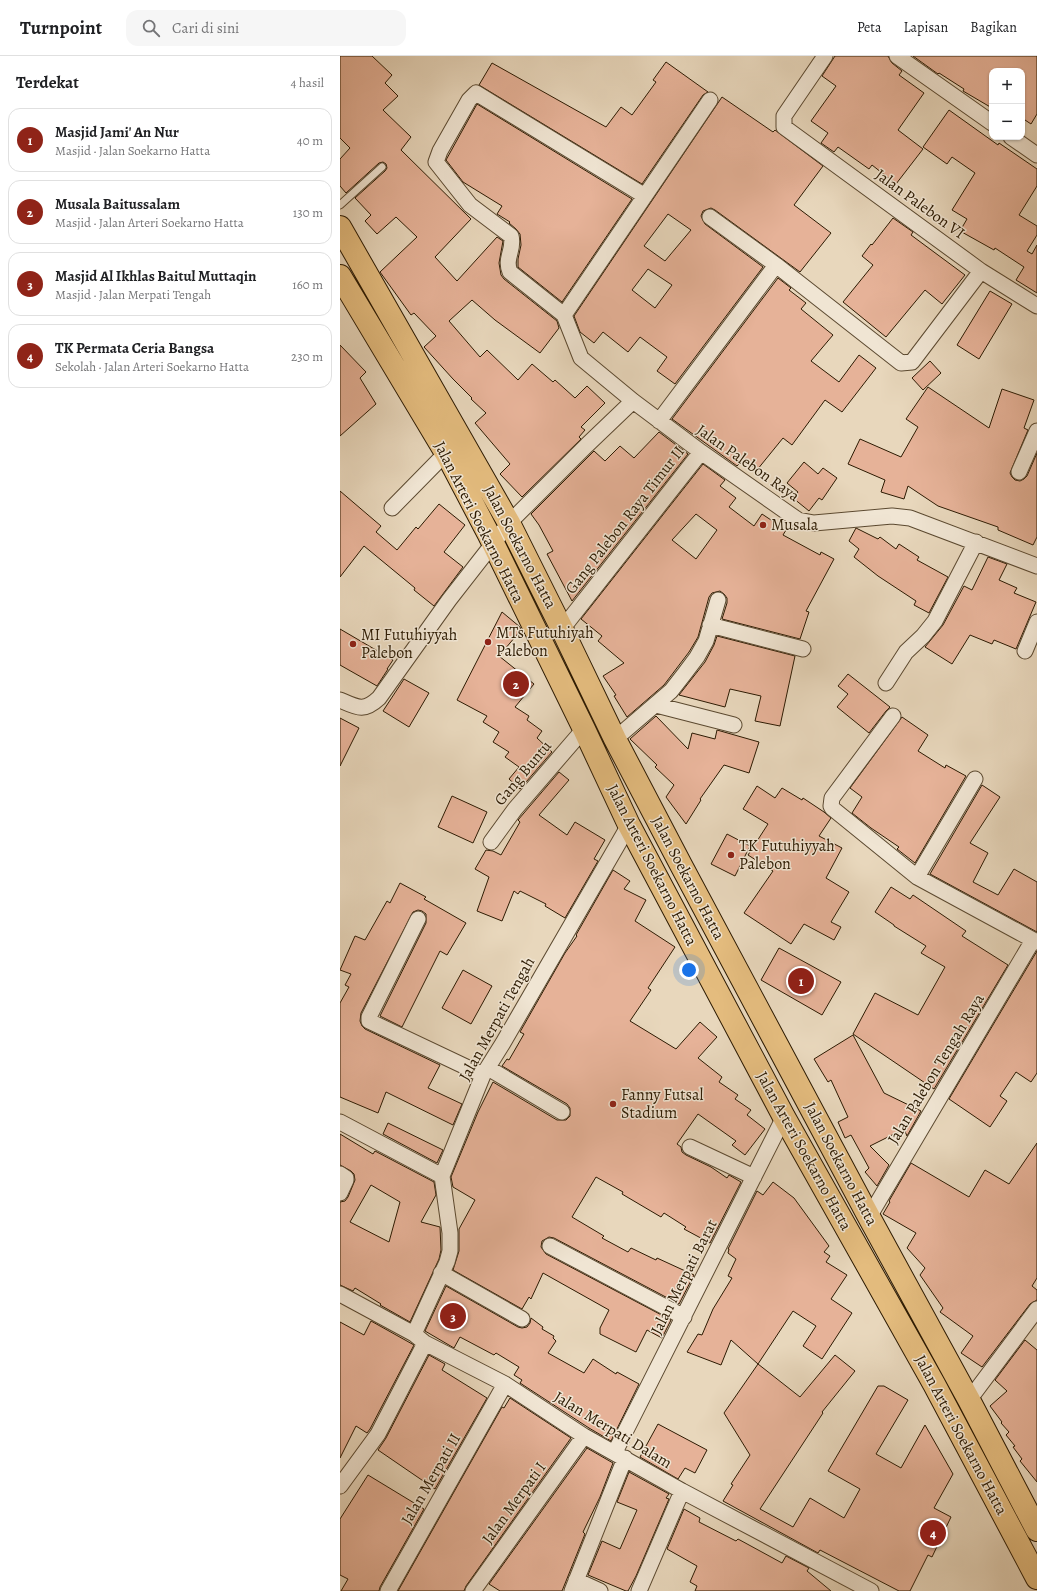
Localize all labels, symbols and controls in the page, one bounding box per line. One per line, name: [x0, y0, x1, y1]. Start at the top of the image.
search box: [126, 10, 406, 46]
text: Turnpoint: [20, 15, 102, 41]
icon: search: [140, 17, 162, 39]
text: Cari di sini: [172, 18, 239, 38]
text: Peta: [857, 18, 881, 37]
text: Lapisan: [903, 18, 948, 37]
text: Bagikan: [970, 18, 1017, 37]
map controls: [989, 68, 1025, 140]
button: +: [989, 68, 1025, 104]
text: Terdekat: [16, 71, 79, 94]
text: 4 hasil: [290, 74, 324, 91]
button: −: [989, 104, 1025, 140]
text: Masjid Jami' An Nur: [55, 122, 179, 142]
text: 1: [28, 132, 32, 149]
text: 40 m: [297, 132, 323, 149]
text: Masjid · Jalan Soekarno Hatta: [55, 142, 210, 159]
street label: Jalan Palebon VI: [871, 164, 969, 244]
text: Musala Baitussalam: [55, 194, 180, 214]
text: 2: [27, 204, 33, 221]
text: 130 m: [293, 204, 323, 221]
text: Masjid · Jalan Arteri Soekarno Hatta: [55, 214, 244, 231]
text: Masjid Al Ikhlas Baitul Muttaqin: [55, 266, 256, 286]
text: 3: [27, 276, 33, 293]
text: 160 m: [292, 276, 323, 293]
text: Masjid · Jalan Merpati Tengah: [55, 286, 211, 303]
text: TK Permata Ceria Bangsa: [55, 338, 214, 358]
text: 4: [27, 348, 33, 365]
text: 230 m: [291, 348, 323, 365]
text: Sekolah · Jalan Arteri Soekarno Hatta: [55, 358, 249, 375]
street label: Jalan Palebon Raya: [692, 419, 805, 507]
street label: Jalan Arteri Soekarno Hatta: [429, 437, 530, 607]
street label: Gang Palebon Raya Timur II: [560, 441, 690, 599]
street label: Jalan Soekarno Hatta: [478, 481, 562, 613]
place label: Musala: [771, 514, 819, 536]
marker: Musala: [758, 520, 768, 530]
place label: MTs Futuhiyah Palebon: [496, 622, 594, 662]
place label: MI Futuhiyyah Palebon: [361, 624, 458, 664]
marker: MTs Futuhiyah Palebon: [483, 637, 493, 647]
marker: MI Futuhiyyah Palebon: [348, 639, 358, 649]
pin: 2: [503, 669, 529, 699]
street label: Gang Buntu: [489, 735, 557, 810]
street label: Jalan Arteri Soekarno Hatta: [602, 780, 703, 950]
street label: Jalan Soekarno Hatta: [646, 812, 730, 944]
place label: TK Futuhiyyah Palebon: [739, 835, 835, 875]
marker: TK Futuhiyyah Palebon: [726, 850, 736, 860]
street label: Jalan Merpati Tengah: [454, 953, 540, 1085]
your location: [679, 960, 699, 980]
pin: 1: [788, 966, 814, 996]
street label: Jalan Palebon Tengah Raya: [882, 989, 990, 1148]
street label: Jalan Arteri Soekarno Hatta: [751, 1068, 857, 1235]
place label: Fanny Futsal Stadium: [621, 1084, 704, 1124]
street label: Jalan Soekarno Hatta: [799, 1098, 883, 1230]
marker: Fanny Futsal Stadium: [608, 1099, 618, 1109]
street label: Jalan Merpati Barat: [645, 1216, 723, 1338]
pin: 3: [440, 1301, 466, 1331]
street label: Jalan Arteri Soekarno Hatta: [909, 1351, 1013, 1519]
street label: Jalan Merpati Dalam: [550, 1386, 676, 1474]
street label: Jalan Merpati II: [396, 1429, 466, 1529]
street label: Jalan Merpati I: [477, 1457, 551, 1549]
pin: 4: [920, 1518, 946, 1548]

